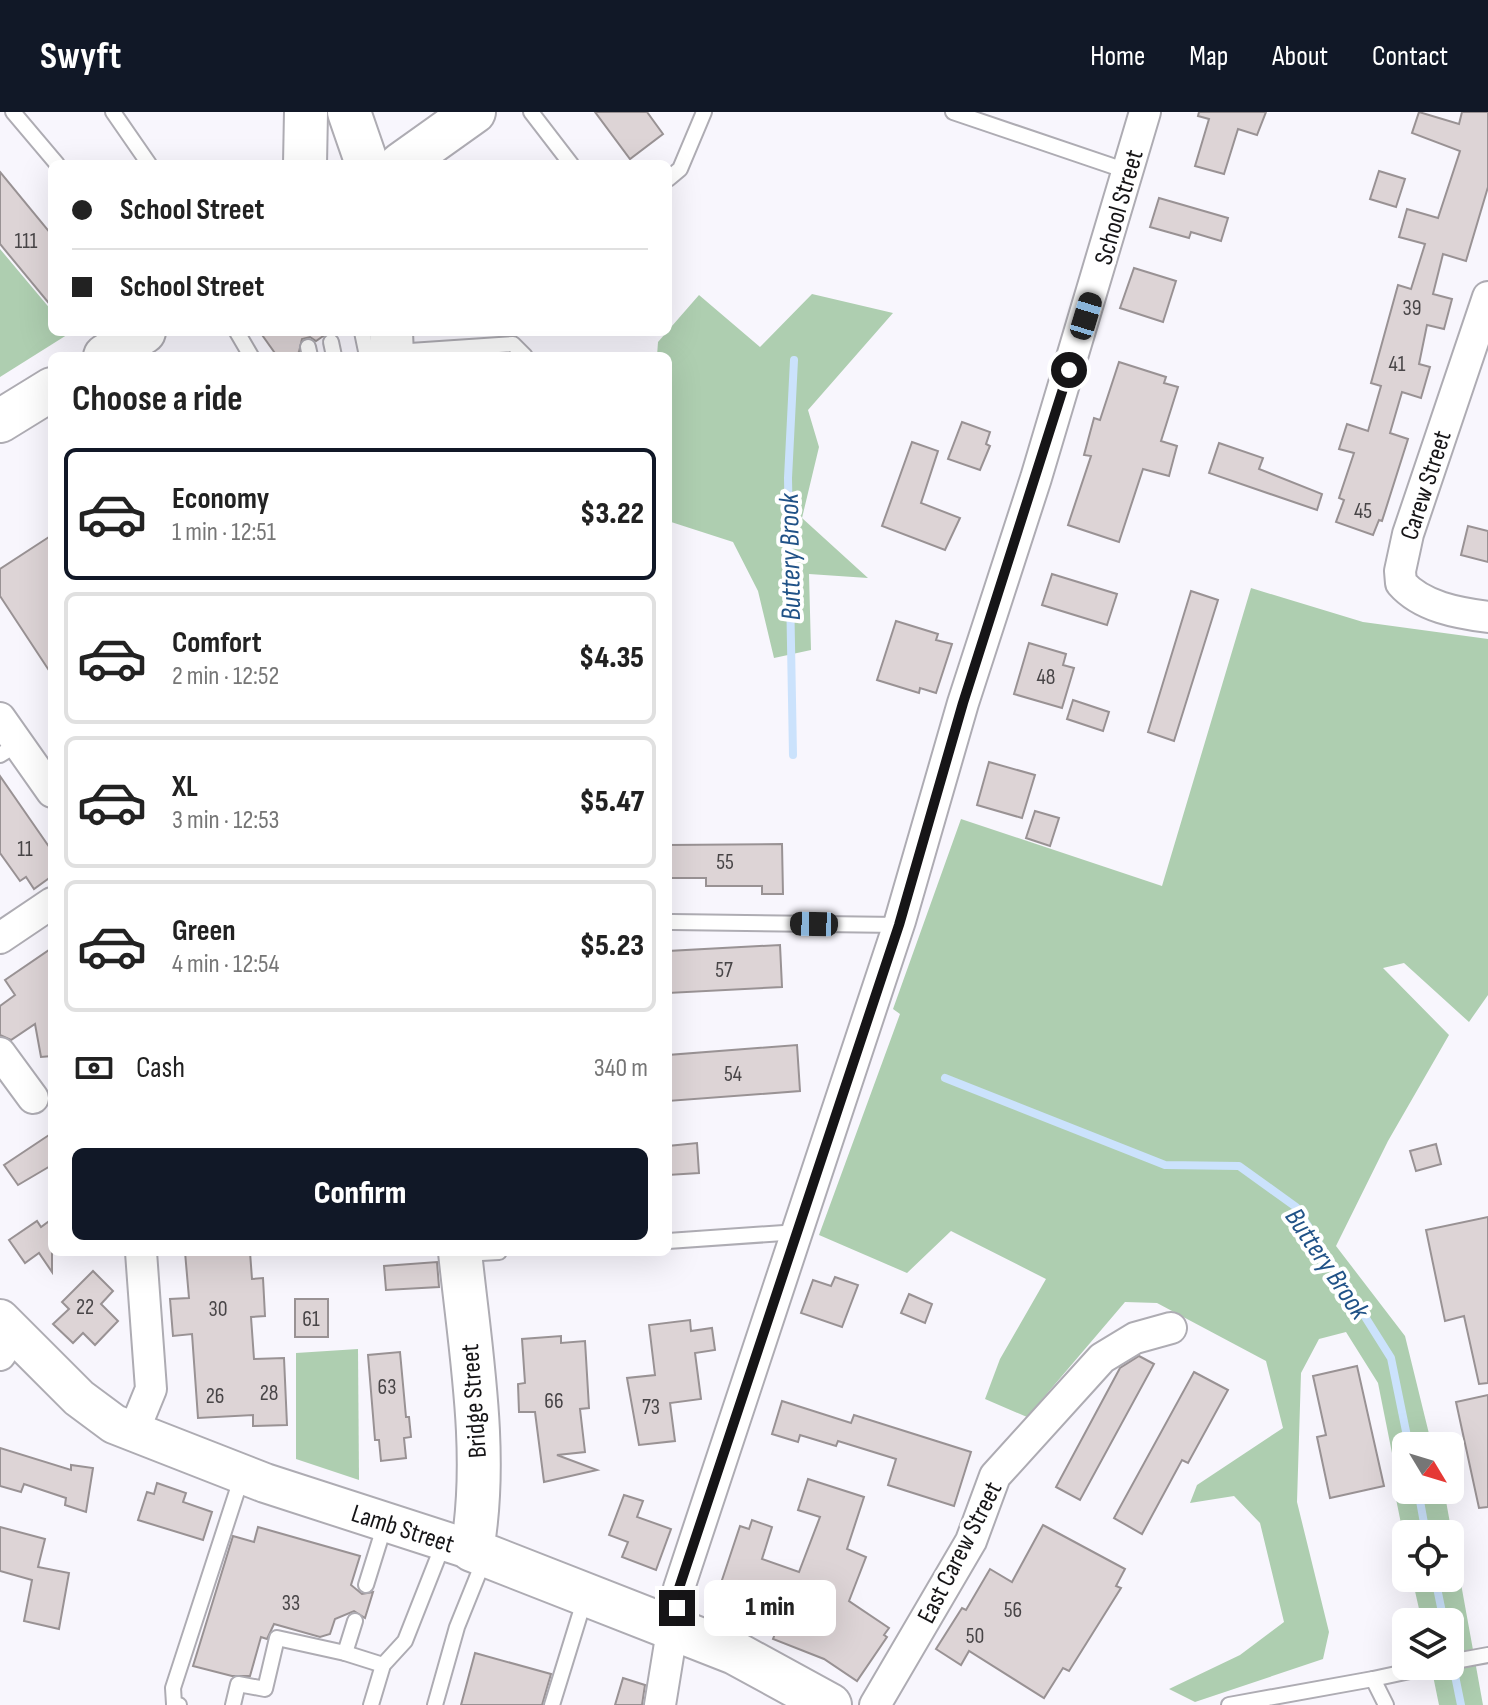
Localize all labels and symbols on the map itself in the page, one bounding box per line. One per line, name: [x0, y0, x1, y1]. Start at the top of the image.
street label: School Street: [1088, 146, 1151, 268]
house number: 111: [14, 228, 38, 255]
car: [1068, 290, 1104, 342]
house number: 39: [1403, 295, 1421, 322]
house number: 41: [1389, 351, 1406, 378]
route start: [1051, 352, 1087, 388]
street label: Carew Street: [1394, 427, 1459, 544]
water label: Buttery Brook: [773, 492, 808, 621]
house number: 45: [1354, 498, 1372, 525]
house number: 48: [1037, 664, 1055, 691]
house number: 11: [17, 836, 33, 863]
house number: 55: [716, 849, 734, 876]
car: [790, 912, 838, 936]
house number: 57: [715, 957, 733, 984]
house number: 54: [724, 1061, 742, 1088]
water label: Buttery Brook: [1278, 1202, 1377, 1327]
house number: 22: [76, 1294, 94, 1321]
house number: 30: [208, 1296, 228, 1323]
house number: 61: [302, 1306, 320, 1333]
street label: Bridge Street: [455, 1343, 494, 1459]
house number: 63: [378, 1374, 396, 1401]
house number: 28: [260, 1380, 278, 1407]
house number: 26: [206, 1383, 224, 1410]
house number: 66: [544, 1388, 564, 1415]
house number: 73: [642, 1394, 660, 1421]
north arrow: [1392, 1432, 1464, 1504]
street label: East Carew Street: [911, 1477, 1009, 1629]
street label: Lamb Street: [347, 1498, 458, 1561]
callout: 1 min: [705, 1580, 837, 1636]
house number: 33: [282, 1590, 300, 1617]
route end: [659, 1590, 695, 1626]
house number: 56: [1004, 1597, 1022, 1624]
house number: 50: [966, 1623, 984, 1650]

